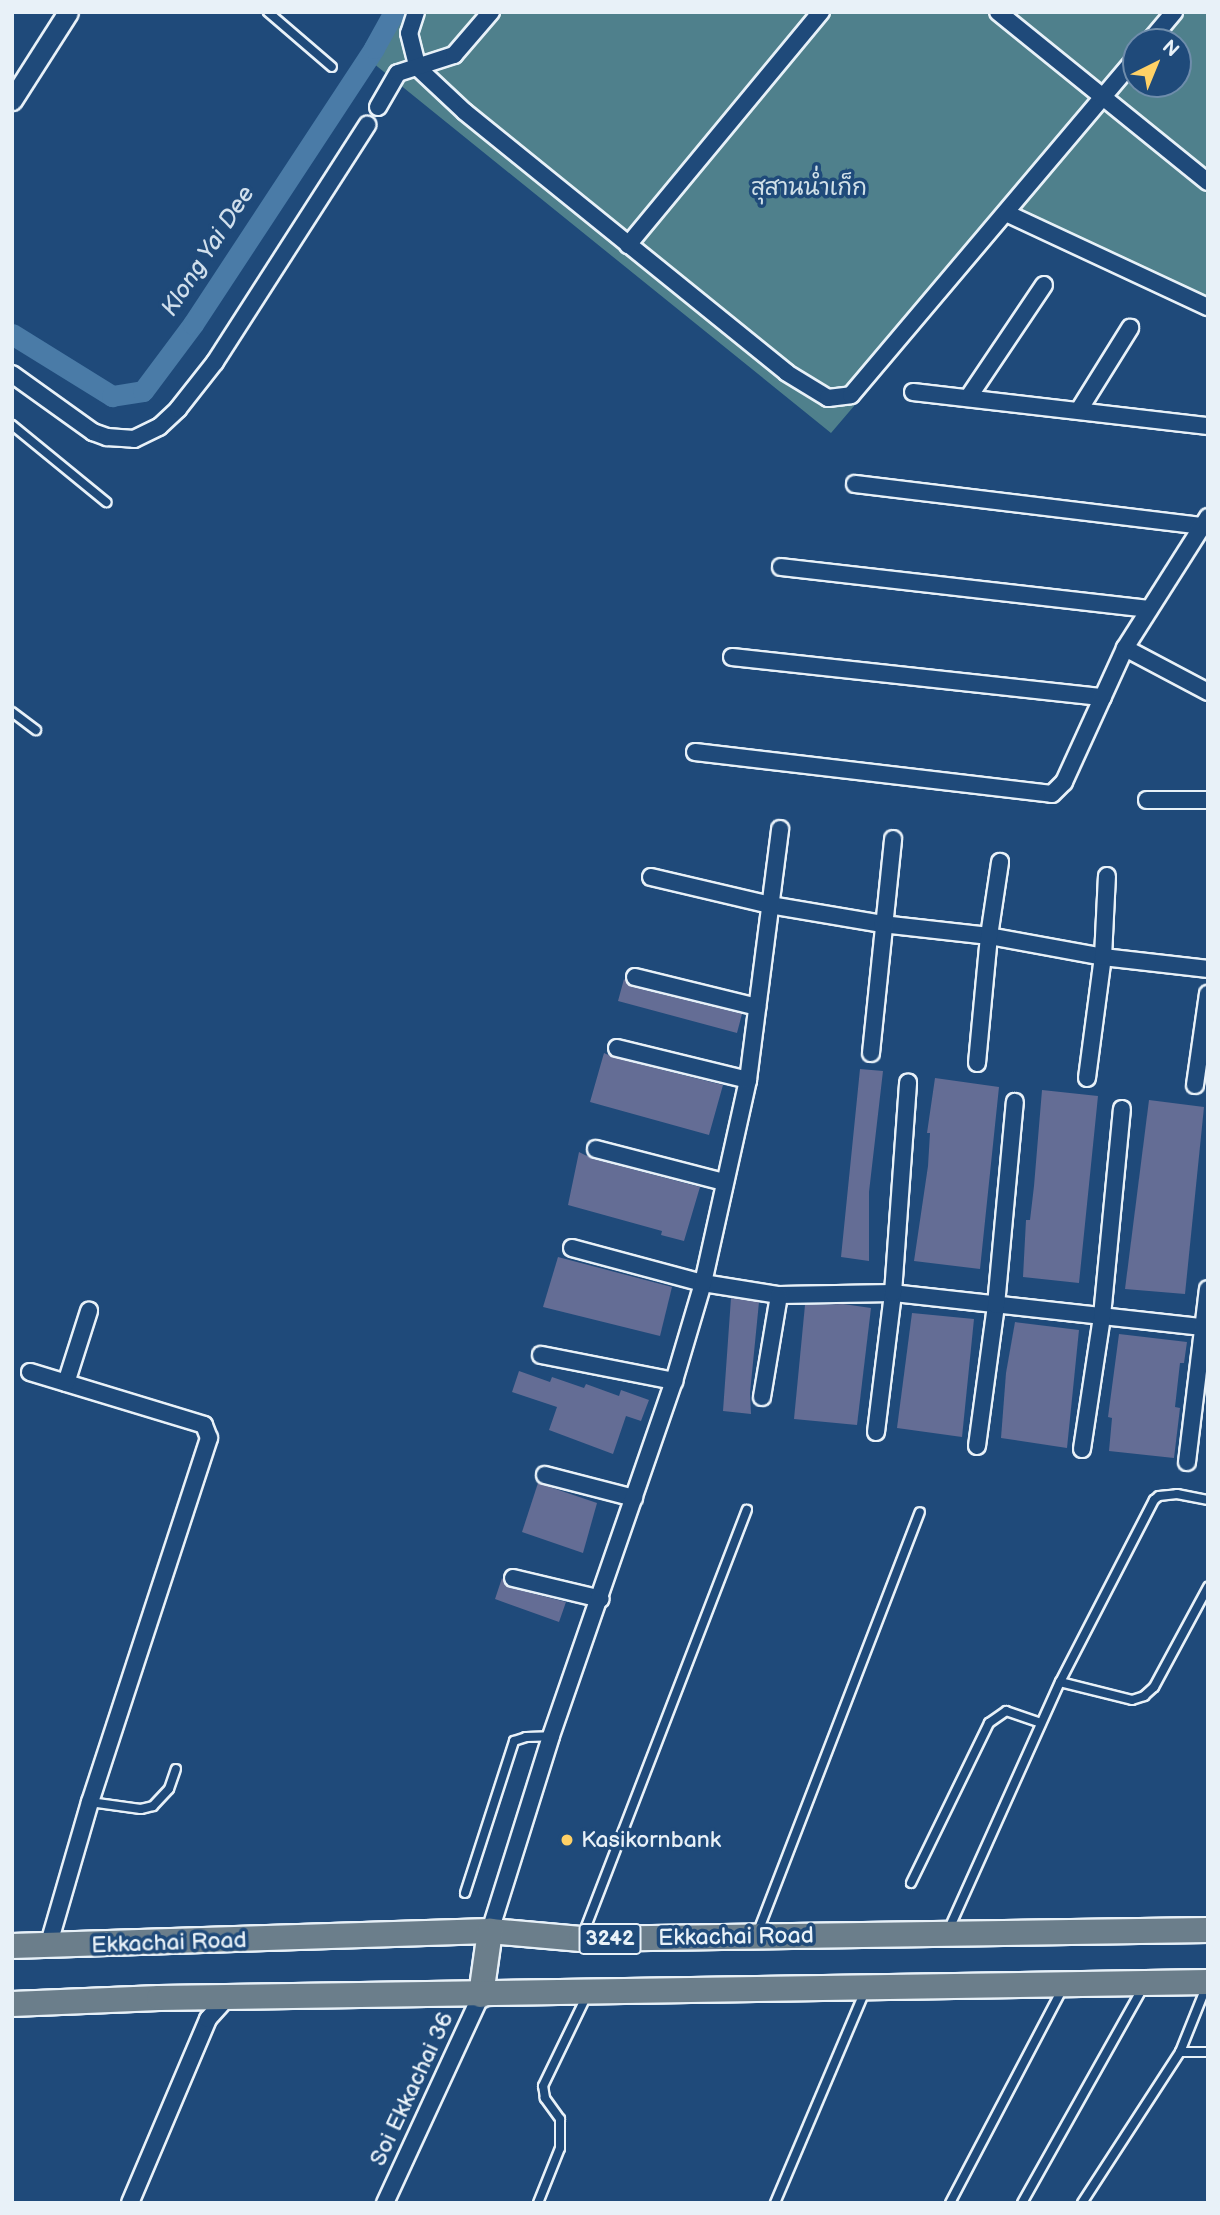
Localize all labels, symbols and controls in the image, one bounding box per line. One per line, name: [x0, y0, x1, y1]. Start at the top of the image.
north arrow: [1122, 28, 1192, 98]
text: N: [1157, 35, 1183, 62]
park label: สุสานน่ำเก็ก: [751, 174, 867, 202]
water label: Klong Yai Dee: [155, 180, 261, 322]
place label: Kasikornbank: [581, 1826, 721, 1854]
marker: Kasikornbank: [559, 1832, 575, 1848]
road number: 3242: [578, 1922, 642, 1956]
street label: Ekkachai Road: [658, 1922, 814, 1952]
street label: Ekkachai Road: [91, 1926, 247, 1960]
street label: Soi Ekkachai 36: [364, 2008, 460, 2170]

